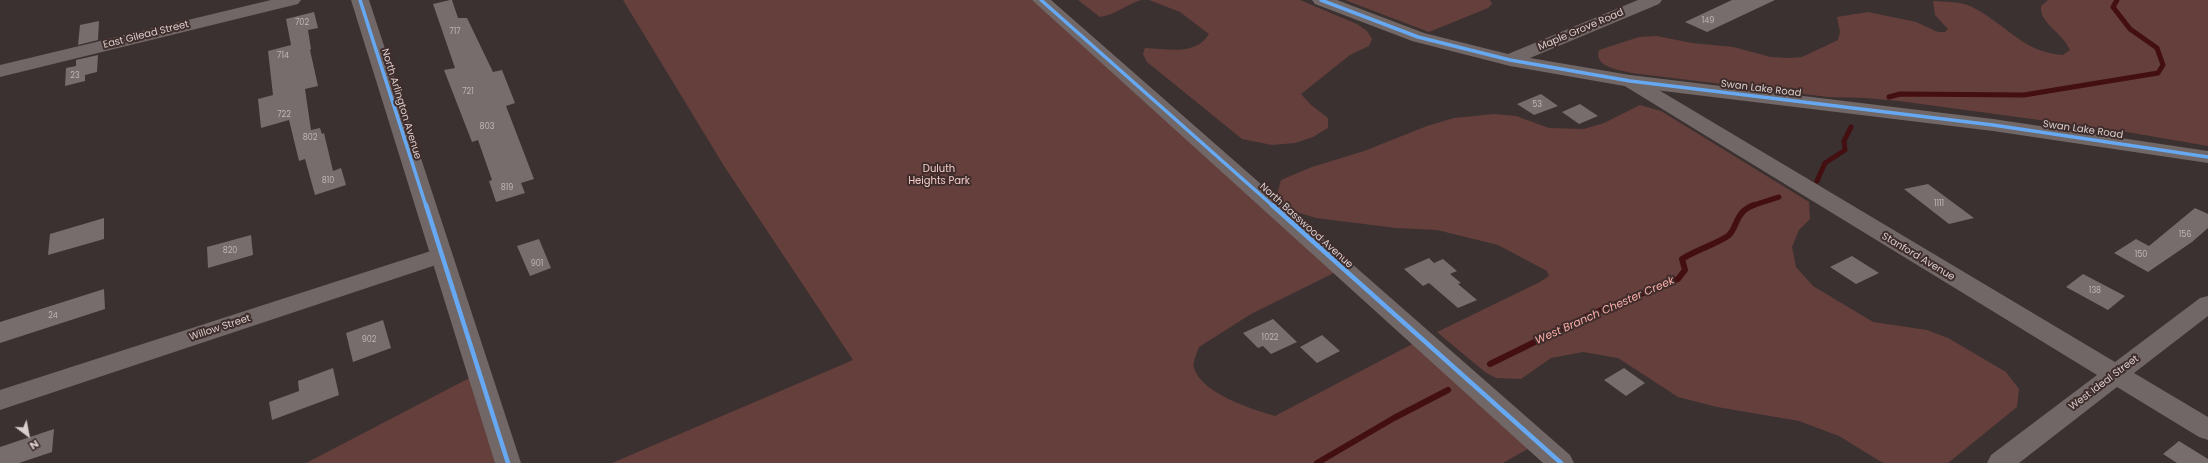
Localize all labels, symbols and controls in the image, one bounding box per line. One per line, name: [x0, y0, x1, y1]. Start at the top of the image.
street label: Maple Grove Road: [1536, 7, 1626, 53]
house number: 149: [1702, 16, 1714, 26]
house number: 702: [295, 18, 309, 28]
street label: East Gilead Street: [102, 19, 190, 51]
house number: 717: [449, 27, 461, 37]
street label: North Arlington Avenue: [378, 47, 424, 161]
house number: 714: [277, 51, 289, 61]
house number: 23: [70, 71, 80, 81]
street label: Swan Lake Road: [1720, 78, 1802, 100]
house number: 721: [462, 87, 474, 97]
house number: 53: [1532, 100, 1542, 110]
house number: 722: [277, 110, 291, 120]
street label: Swan Lake Road: [2042, 118, 2124, 142]
house number: 803: [480, 122, 494, 132]
house number: 802: [303, 133, 317, 143]
park label: Duluth Heights Park: [908, 163, 970, 186]
house number: 810: [322, 176, 334, 186]
street label: North Basswood Avenue: [1257, 181, 1355, 271]
house number: 819: [501, 183, 513, 193]
house number: 1111: [1934, 199, 1944, 209]
street label: Stanford Avenue: [1879, 230, 1957, 284]
house number: 156: [2179, 230, 2191, 240]
house number: 820: [223, 246, 237, 256]
house number: 150: [2135, 250, 2147, 260]
house number: 901: [531, 259, 543, 269]
water label: West Branch Chester Creek: [1533, 274, 1677, 348]
house number: 138: [2089, 286, 2101, 296]
house number: 24: [48, 311, 58, 321]
street label: Willow Street: [188, 312, 252, 344]
house number: 1022: [1262, 333, 1278, 343]
house number: 902: [362, 335, 376, 345]
street label: West Ideal Street: [2067, 353, 2141, 413]
north arrow: [8, 415, 48, 455]
text: N: [27, 436, 42, 454]

